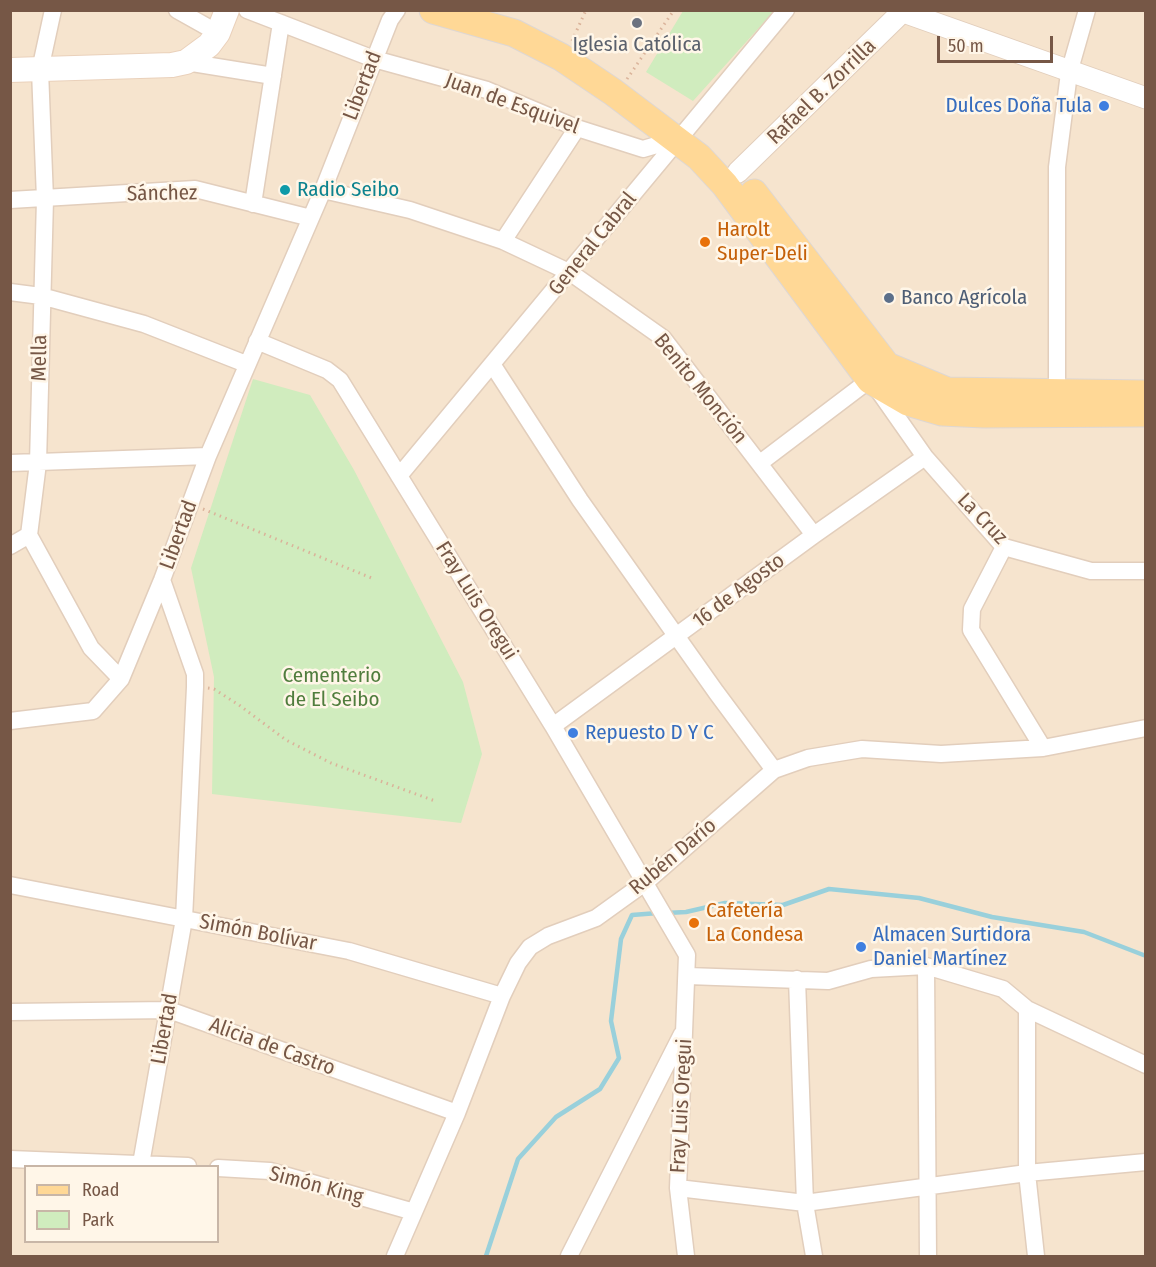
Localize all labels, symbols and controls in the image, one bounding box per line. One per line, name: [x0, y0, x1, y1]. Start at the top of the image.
marker: Iglesia Católica: [630, 16, 644, 30]
scale bar: [940, 24, 1056, 62]
place label: Iglesia Católica: [573, 32, 701, 58]
street label: Rafael B. Zorrilla: [762, 34, 882, 150]
text: 50 m: [948, 35, 984, 57]
street label: Libertad: [338, 48, 388, 124]
street label: Juan de Esquivel: [441, 68, 583, 140]
place label: Dulces Doña Tula: [945, 93, 1092, 119]
marker: Dulces Doña Tula: [1097, 99, 1111, 113]
place label: Radio Seibo: [297, 177, 399, 203]
street label: Sánchez: [127, 181, 197, 207]
marker: Radio Seibo: [278, 183, 292, 197]
street label: General Cabral: [544, 187, 642, 301]
place label: Harolt Super-Deli: [717, 217, 808, 267]
marker: Harolt Super-Deli: [698, 235, 712, 249]
place label: Banco Agrícola: [901, 285, 1027, 311]
marker: Banco Agrícola: [882, 291, 896, 305]
street label: Benito Monción: [648, 329, 752, 449]
street label: Mella: [27, 334, 53, 382]
street label: La Cruz: [952, 488, 1012, 550]
street label: Libertad: [155, 497, 203, 573]
street label: Fray Luis Oregui: [430, 537, 522, 665]
street label: 16 de Agosto: [688, 548, 790, 634]
park label: Cementerio de El Seibo: [283, 663, 381, 713]
place label: Repuesto D Y C: [585, 720, 714, 746]
marker: Repuesto D Y C: [566, 726, 580, 740]
street label: Rubén Darío: [624, 813, 722, 901]
place label: Cafetería La Condesa: [706, 898, 803, 948]
street label: Simón Bolívar: [197, 909, 319, 957]
marker: Cafetería La Condesa: [687, 916, 701, 930]
place label: Almacen Surtidora Daniel Martínez: [873, 922, 1031, 972]
marker: Almacen Surtidora Daniel Martínez: [854, 940, 868, 954]
street label: Libertad: [146, 991, 184, 1067]
street label: Alicia de Castro: [206, 1013, 338, 1081]
street label: Fray Luis Oregui: [666, 1038, 698, 1174]
street label: Simón King: [266, 1161, 366, 1211]
legend: [24, 1165, 219, 1243]
text: Road: [82, 1179, 119, 1201]
text: Park: [82, 1209, 114, 1231]

